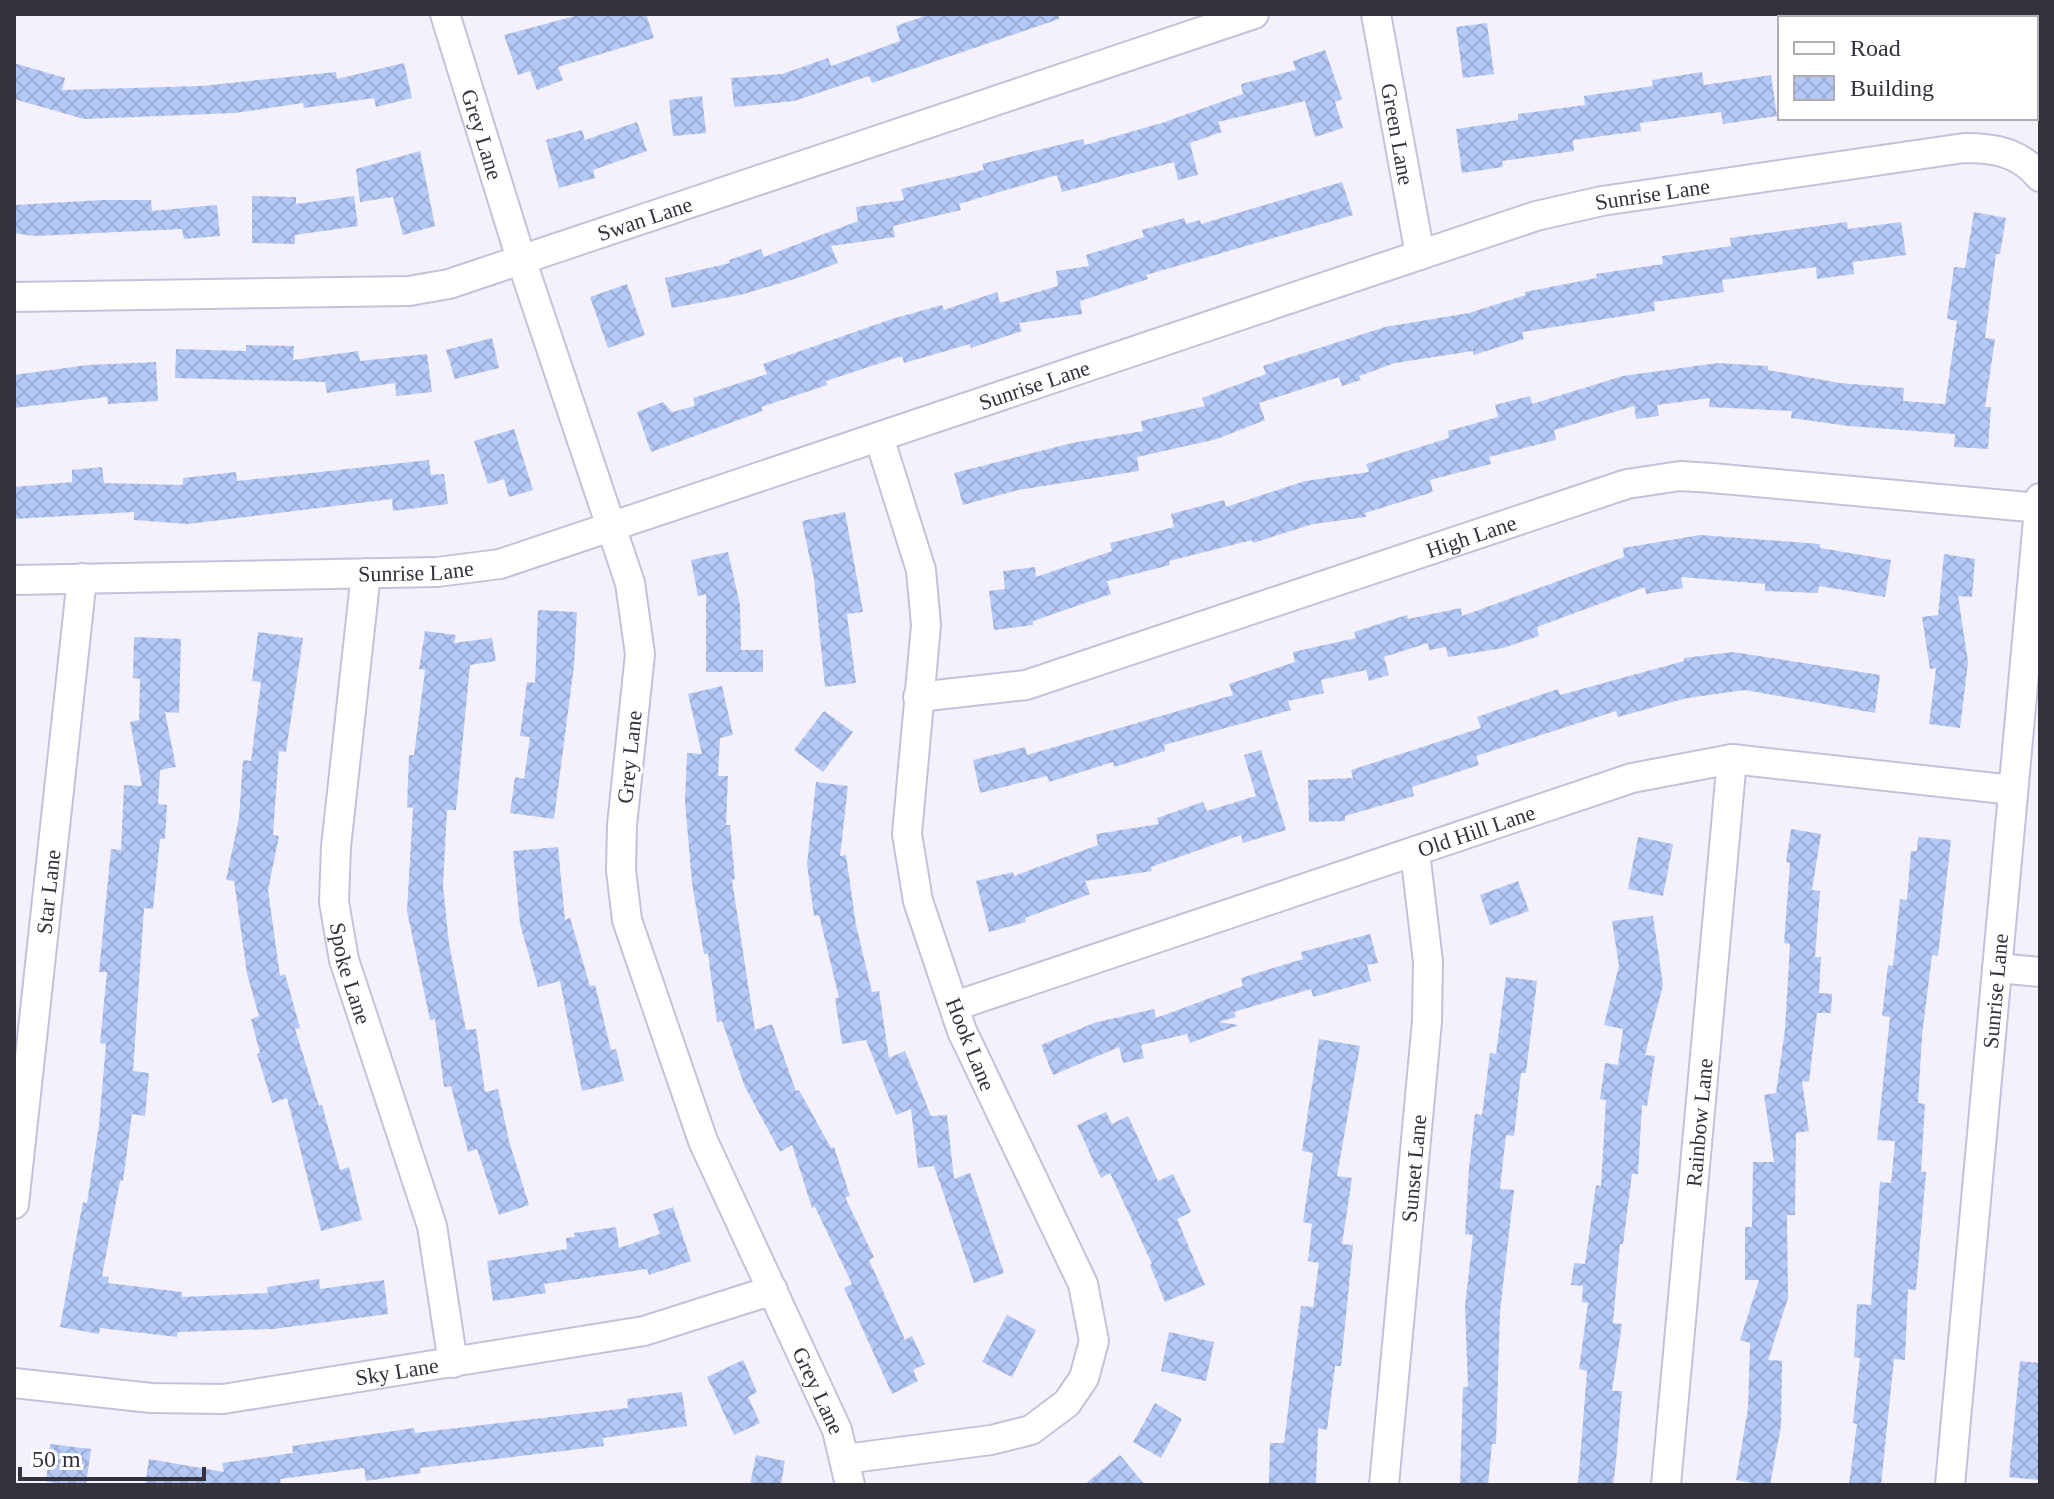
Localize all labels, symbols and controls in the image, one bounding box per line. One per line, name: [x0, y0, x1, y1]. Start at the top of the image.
legend: [1778, 16, 2038, 120]
text: Road: [1850, 35, 1901, 61]
text: Building: [1850, 75, 1934, 101]
street label: Green Lane: [1376, 81, 1419, 187]
street label: Grey Lane: [456, 86, 508, 183]
street label: Sunrise Lane: [1593, 173, 1711, 215]
street label: Swan Lane: [594, 191, 695, 246]
street label: Sunrise Lane: [976, 355, 1093, 415]
street label: High Lane: [1423, 510, 1520, 563]
street label: Sunrise Lane: [358, 555, 475, 586]
street label: Grey Lane: [612, 709, 647, 805]
street label: Old Hill Lane: [1414, 800, 1538, 862]
street label: Star Lane: [31, 848, 65, 935]
street label: Spoke Lane: [325, 921, 376, 1027]
street label: Sunrise Lane: [1978, 932, 2013, 1050]
street label: Hook Lane: [941, 994, 1001, 1094]
street label: Rainbow Lane: [1681, 1057, 1718, 1188]
street label: Sunset Lane: [1396, 1113, 1431, 1223]
street label: Grey Lane: [787, 1343, 849, 1438]
street label: Sky Lane: [354, 1352, 440, 1390]
scale bar: [20, 1431, 204, 1481]
text: 50 m: [32, 1446, 81, 1472]

